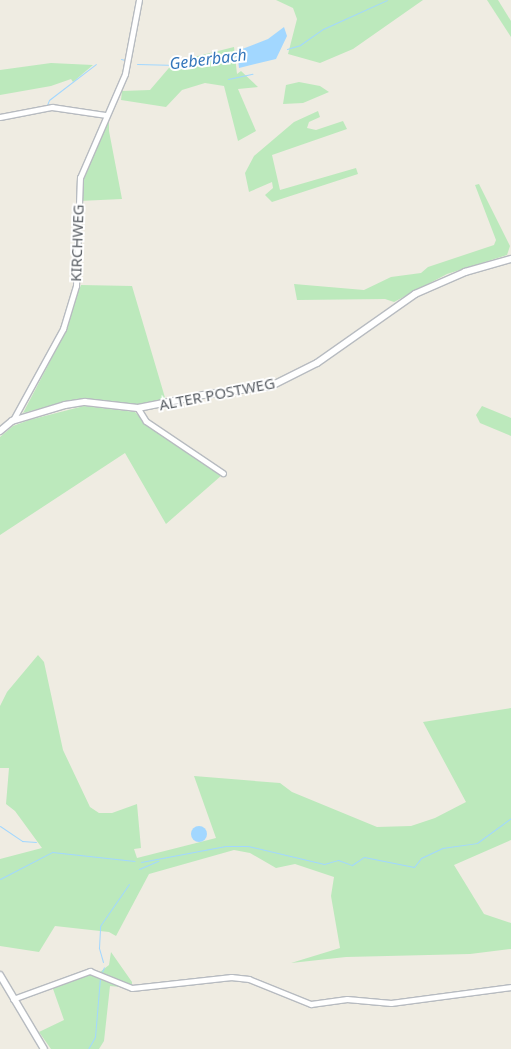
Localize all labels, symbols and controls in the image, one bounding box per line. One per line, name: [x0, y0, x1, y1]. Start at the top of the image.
water label: Geberbach: [168, 45, 248, 73]
street label: KIRCHWEG: [67, 204, 87, 282]
street label: ALTER POSTWEG: [158, 374, 276, 414]

